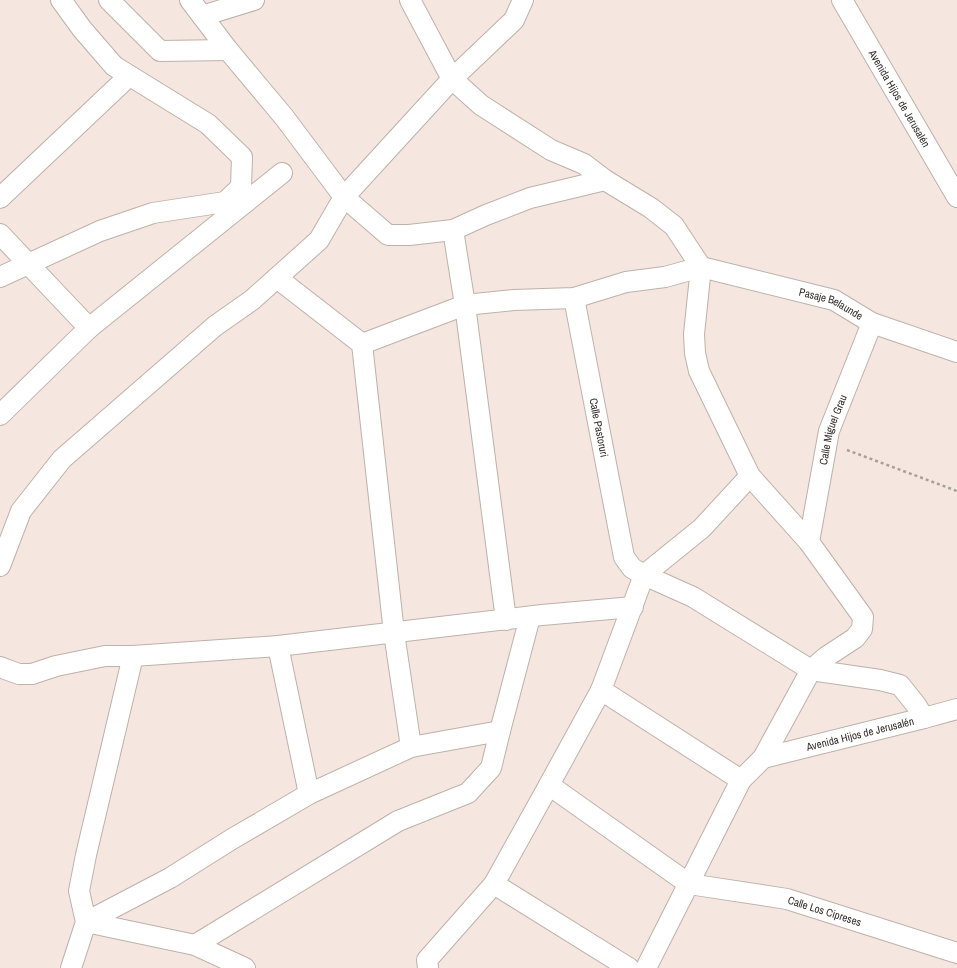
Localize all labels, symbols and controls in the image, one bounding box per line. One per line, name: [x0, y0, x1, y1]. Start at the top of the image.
street label: Avenida Hijos de Jerusalén: [865, 46, 933, 150]
street label: Pasaje Belaunde: [798, 285, 866, 323]
street label: Calle Miguel Grau: [816, 392, 850, 466]
street label: Calle Pastoruri: [586, 397, 612, 458]
street label: Avenida Hijos de Jerusalén: [804, 714, 915, 754]
street label: Calle Los Cipreses: [786, 893, 864, 929]

